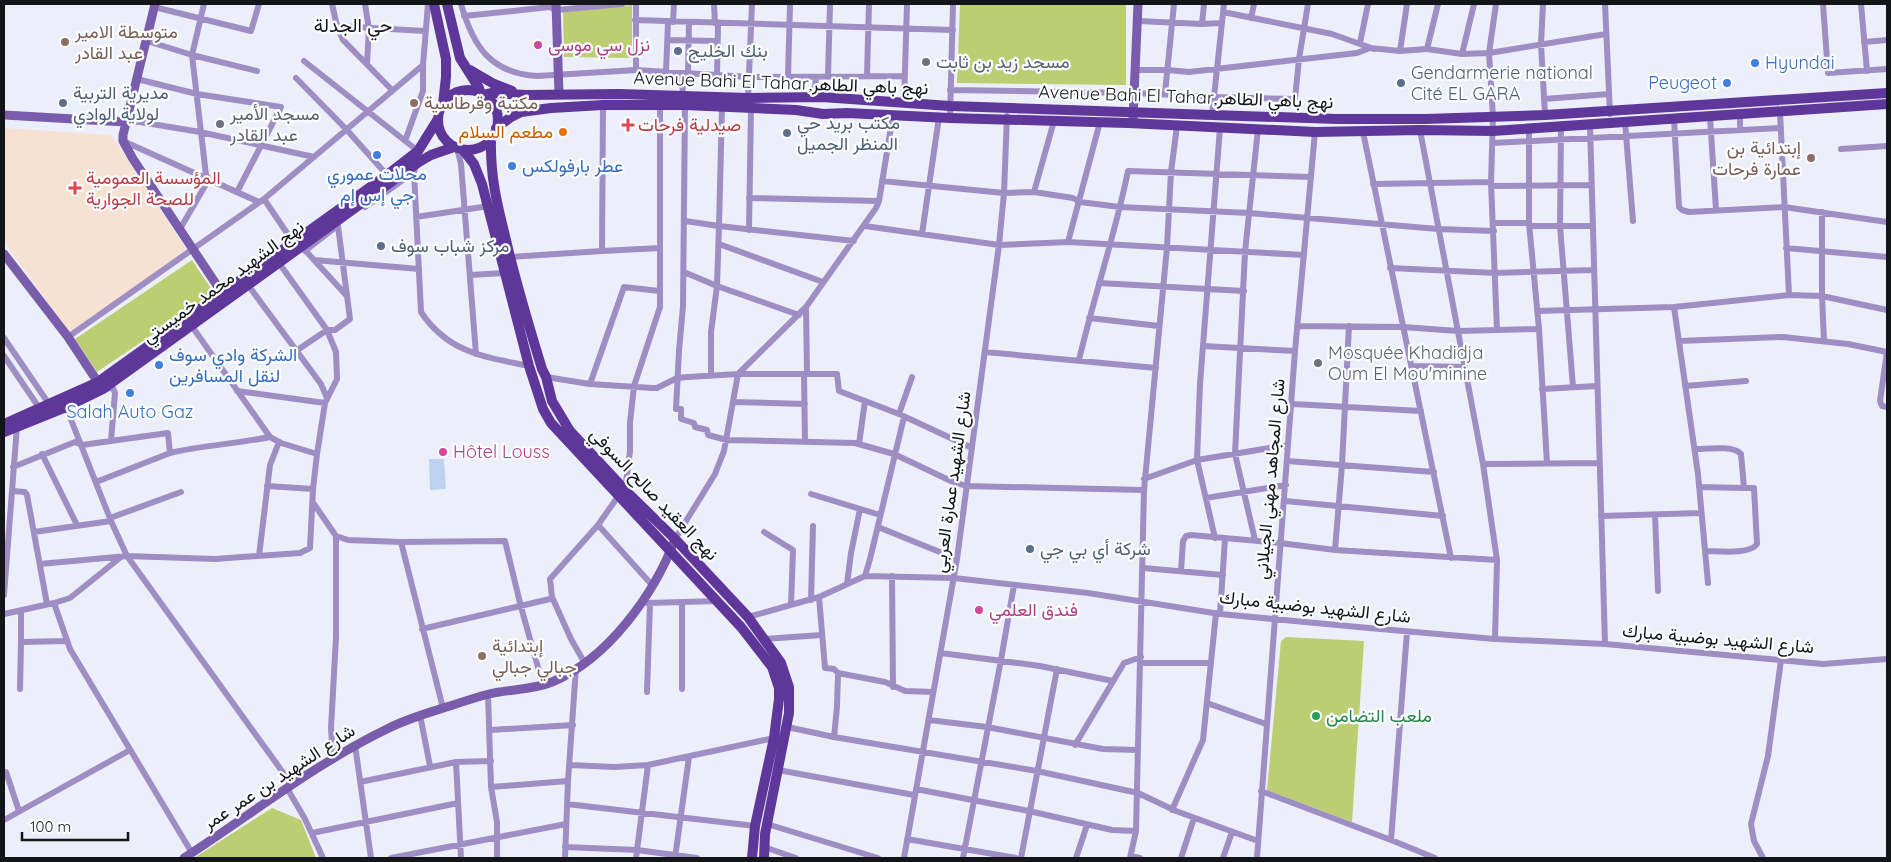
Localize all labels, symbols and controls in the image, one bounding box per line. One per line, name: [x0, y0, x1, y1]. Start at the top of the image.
district label: حي الجدلة: [314, 13, 392, 41]
place label: متوسطة الامير عبد القادر: [74, 20, 178, 64]
place label: نزل سي موسى: [548, 33, 650, 60]
marker: متوسطة الامير عبد القادر: [59, 36, 71, 48]
marker: نزل سي موسى: [532, 39, 544, 51]
place label: بنك الخليج: [688, 39, 768, 63]
marker: بنك الخليج: [672, 45, 684, 57]
place label: مسجد زيد بن ثابت: [936, 50, 1070, 73]
place label: Hyundai: [1765, 51, 1835, 74]
marker: مسجد زيد بن ثابت: [920, 56, 932, 68]
marker: Hyundai: [1749, 57, 1761, 69]
place label: Gendarmerie national Cité EL GARA: [1411, 61, 1593, 105]
street label: Avenue Bahi El Tahar,نهج باهي الطاهر: [633, 66, 929, 103]
place label: Peugeot: [1648, 71, 1717, 94]
marker: Gendarmerie national Cité EL GARA: [1395, 77, 1407, 89]
marker: Peugeot: [1721, 77, 1733, 89]
street label: Avenue Bahi El Tahar,نهج باهي الطاهر: [1038, 80, 1334, 117]
place label: مديرية التربية لولاية الوادي: [73, 81, 169, 129]
place label: مكتبة وقرطاسية: [424, 91, 538, 114]
marker: مديرية التربية لولاية الوادي: [57, 97, 69, 109]
marker: مكتبة وقرطاسية: [408, 97, 420, 109]
place label: مسجد الأمير عبد القادر: [229, 102, 320, 146]
place label: مكتب بريد حي المنظر الجميل: [797, 111, 900, 155]
place label: صيدلية فرحات: [638, 113, 741, 136]
marker: مسجد الأمير عبد القادر: [214, 118, 226, 130]
marker: صيدلية فرحات: [622, 119, 634, 131]
place label: مطعم السلام: [459, 120, 553, 144]
marker: مطعم السلام: [557, 126, 569, 138]
marker: مكتب بريد حي المنظر الجميل: [781, 127, 793, 139]
place label: إبتدائية بن عمارة فرحات: [1712, 136, 1801, 180]
marker: محلات عموري جي إس إم: [371, 149, 383, 161]
marker: إبتدائية بن عمارة فرحات: [1805, 152, 1817, 164]
place label: عطر بارفولكس: [522, 154, 623, 177]
marker: عطر بارفولكس: [506, 160, 518, 172]
place label: محلات عموري جي إس إم: [327, 162, 427, 210]
place label: المؤسسة العمومية للصحة الجوارية: [86, 166, 221, 210]
marker: المؤسسة العمومية للصحة الجوارية: [68, 181, 82, 195]
street label: نهج الشهيد محمد خميستي: [137, 215, 311, 351]
place label: مركز شباب سوف: [391, 234, 509, 257]
marker: مركز شباب سوف: [375, 240, 387, 252]
place label: Mosquée Khadidja Oum El Mou'minine: [1328, 341, 1487, 385]
place label: الشركة وادي سوف لنقل المسافرين: [169, 343, 297, 387]
marker: Mosquée Khadidja Oum El Mou'minine: [1312, 357, 1324, 369]
marker: الشركة وادي سوف لنقل المسافرين: [153, 359, 165, 371]
street label: شارع المجاهد مهني الجيلاني: [1249, 377, 1294, 581]
marker: Salah Auto Gaz: [124, 387, 136, 399]
street label: شارع الشهيد عمارة العربي: [927, 390, 980, 575]
place label: Salah Auto Gaz: [66, 400, 194, 423]
street label: نهج العقيد صالح السوفي: [582, 422, 724, 568]
place label: Hôtel Louss: [453, 440, 550, 463]
marker: Hôtel Louss: [437, 446, 449, 458]
place label: شركة أي بي جي: [1040, 537, 1151, 564]
marker: شركة أي بي جي: [1024, 543, 1036, 555]
street label: شارع الشهيد بوضبية مبارك: [1218, 585, 1412, 629]
place label: فندق العلمي: [989, 598, 1078, 625]
marker: فندق العلمي: [973, 604, 985, 616]
street label: شارع الشهيد بوضبية مبارك: [1621, 619, 1815, 659]
place label: إبتدائية جبالي جبالي: [492, 634, 577, 682]
marker: إبتدائية جبالي جبالي: [476, 650, 488, 662]
place label: ملعب التضامن: [1326, 704, 1432, 727]
marker: ملعب التضامن: [1310, 710, 1322, 722]
street label: شارع الشهيد بن عمر عمر: [197, 719, 360, 836]
scale bar: [22, 810, 129, 842]
text: 100 m: [30, 817, 71, 836]

